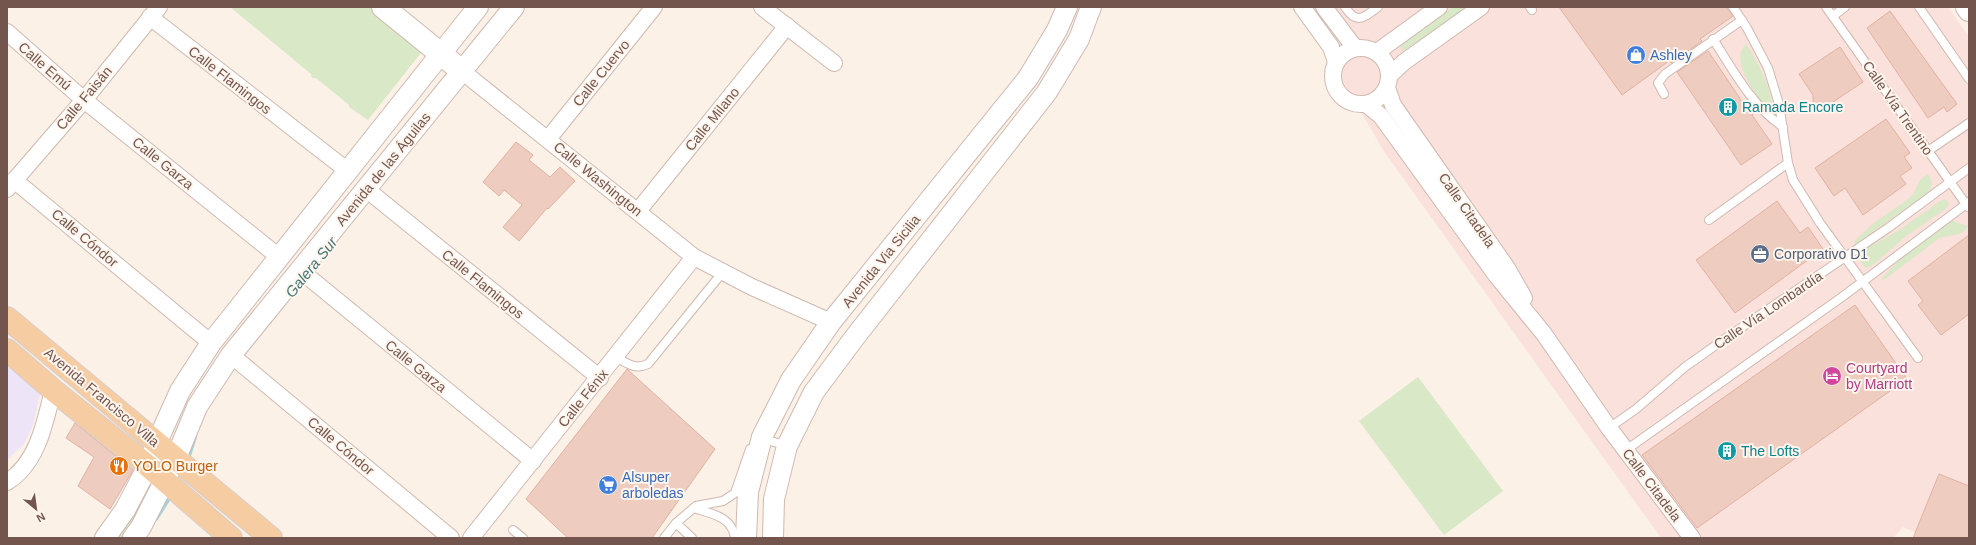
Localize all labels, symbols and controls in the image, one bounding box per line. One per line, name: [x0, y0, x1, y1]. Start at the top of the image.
street label: Calle Cuervo: [569, 36, 633, 109]
street label: Calle Emú: [15, 39, 75, 93]
street label: Calle Flamingos: [186, 43, 274, 117]
shop icon: Ashley: [1625, 44, 1647, 66]
place label: Ashley: [1650, 47, 1692, 63]
street label: Calle Vía Trentino: [1860, 58, 1937, 158]
street label: Calle Faisán: [53, 63, 115, 133]
street label: Calle Milano: [682, 84, 743, 154]
building icon: Ramada Encore: [1717, 96, 1739, 118]
place label: Ramada Encore: [1742, 99, 1843, 115]
street label: Avenida de las Águilas: [332, 109, 434, 229]
street label: Calle Garza: [129, 134, 197, 193]
street label: Calle Washington: [551, 138, 645, 220]
street label: Calle Citadela: [1435, 170, 1499, 250]
street label: Calle Cóndor: [49, 206, 122, 271]
street label: Avenida Via Sicilia: [839, 211, 923, 311]
water label: Galera Sur: [282, 233, 341, 301]
office icon: Corporativo D1: [1749, 243, 1771, 265]
street label: Calle Flamingos: [439, 246, 527, 322]
place label: Corporativo D1: [1774, 246, 1868, 262]
street label: Calle Vía Lombardía: [1711, 268, 1826, 352]
street label: Calle Garza: [382, 337, 450, 396]
street label: Avenida Francisco Villa: [41, 344, 163, 450]
place label: Courtyard by Marriott: [1846, 360, 1912, 392]
hotel icon: Courtyard by Marriott: [1821, 365, 1843, 387]
street label: Calle Fénix: [555, 366, 611, 430]
street label: Calle Cóndor: [305, 414, 378, 479]
building icon: The Lofts: [1716, 440, 1738, 462]
place label: The Lofts: [1741, 443, 1799, 459]
street label: Calle Citadela: [1619, 445, 1685, 525]
restaurant icon: YOLO Burger: [108, 455, 130, 477]
place label: YOLO Burger: [133, 458, 218, 474]
place label: Alsuper arboledas: [622, 469, 684, 501]
supermarket icon: Alsuper arboledas: [597, 474, 619, 496]
north arrow: [16, 489, 56, 529]
text: N: [34, 511, 47, 525]

